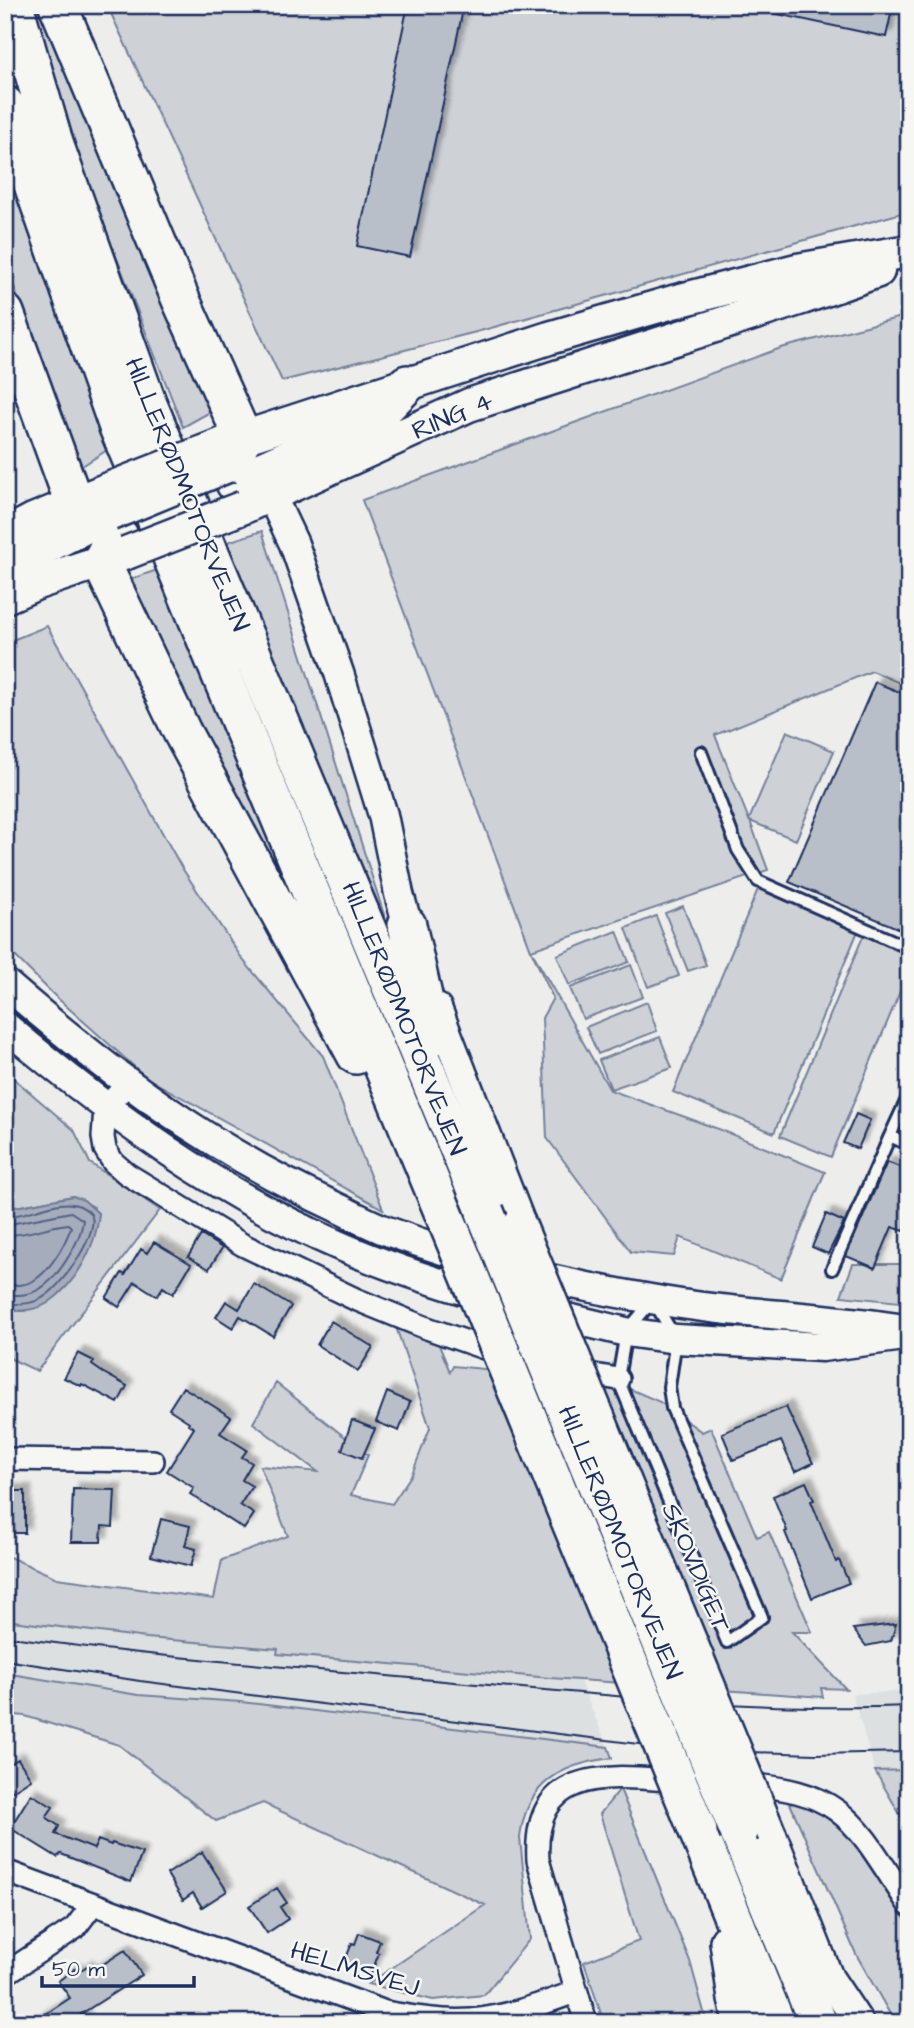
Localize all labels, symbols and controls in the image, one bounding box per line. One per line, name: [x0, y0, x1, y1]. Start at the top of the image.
street label: HILLERØDMOTORVEJEN: [116, 352, 258, 637]
street label: RING 4: [406, 383, 499, 449]
street label: HILLERØDMOTORVEJEN: [333, 876, 475, 1161]
street label: HILLERØDMOTORVEJEN: [549, 1400, 691, 1685]
street label: SKOVDIGET: [653, 1498, 740, 1638]
street label: HELMSVEJ: [286, 1932, 424, 2006]
scale bar: [42, 1944, 194, 1988]
text: 50 m: [52, 1955, 106, 1984]

